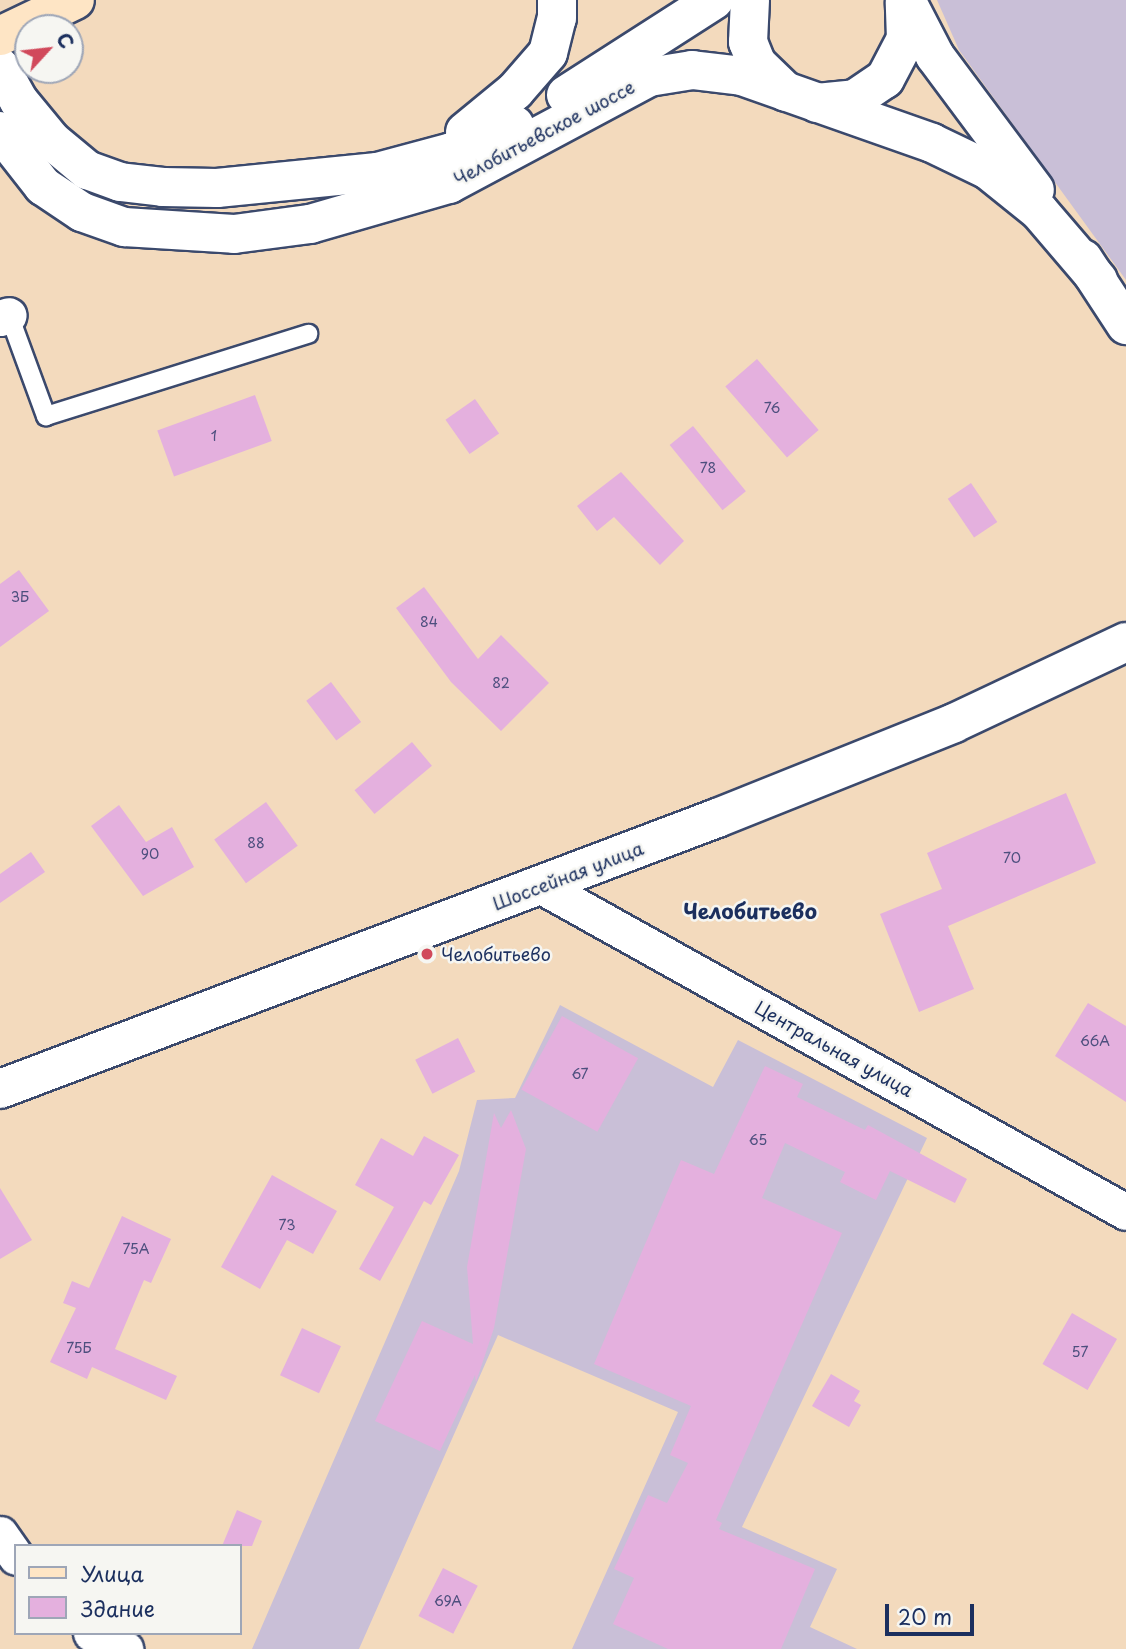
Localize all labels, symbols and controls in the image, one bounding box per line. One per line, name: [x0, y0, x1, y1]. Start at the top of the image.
north arrow: [14, 14, 84, 84]
text: С: [50, 28, 82, 53]
street label: Челобитьевское шоссе: [450, 76, 638, 190]
house number: 76: [764, 400, 780, 416]
house number: 1: [211, 428, 217, 444]
house number: 78: [700, 460, 716, 476]
house number: 3Б: [11, 589, 29, 605]
house number: 84: [420, 614, 438, 630]
house number: 82: [492, 675, 510, 691]
house number: 88: [247, 835, 265, 851]
street label: Шоссейная улица: [489, 837, 647, 915]
house number: 90: [141, 846, 159, 862]
house number: 70: [1003, 850, 1021, 866]
district label: Челобитьево: [683, 897, 817, 923]
place label: Челобитьево: [441, 943, 551, 965]
marker: Челобитьево: [419, 946, 435, 962]
street label: Центральная улица: [751, 996, 917, 1102]
house number: 66А: [1080, 1033, 1110, 1049]
house number: 67: [571, 1066, 589, 1082]
house number: 65: [749, 1132, 767, 1148]
house number: 73: [279, 1217, 295, 1233]
house number: 75А: [122, 1241, 150, 1257]
house number: 75Б: [66, 1340, 92, 1356]
house number: 57: [1072, 1344, 1088, 1360]
legend: [14, 1544, 242, 1635]
text: Улица: [81, 1557, 144, 1589]
scale bar: [888, 1590, 977, 1634]
text: Здание: [81, 1592, 155, 1624]
house number: 69А: [434, 1593, 462, 1609]
text: 20 m: [898, 1600, 952, 1632]

